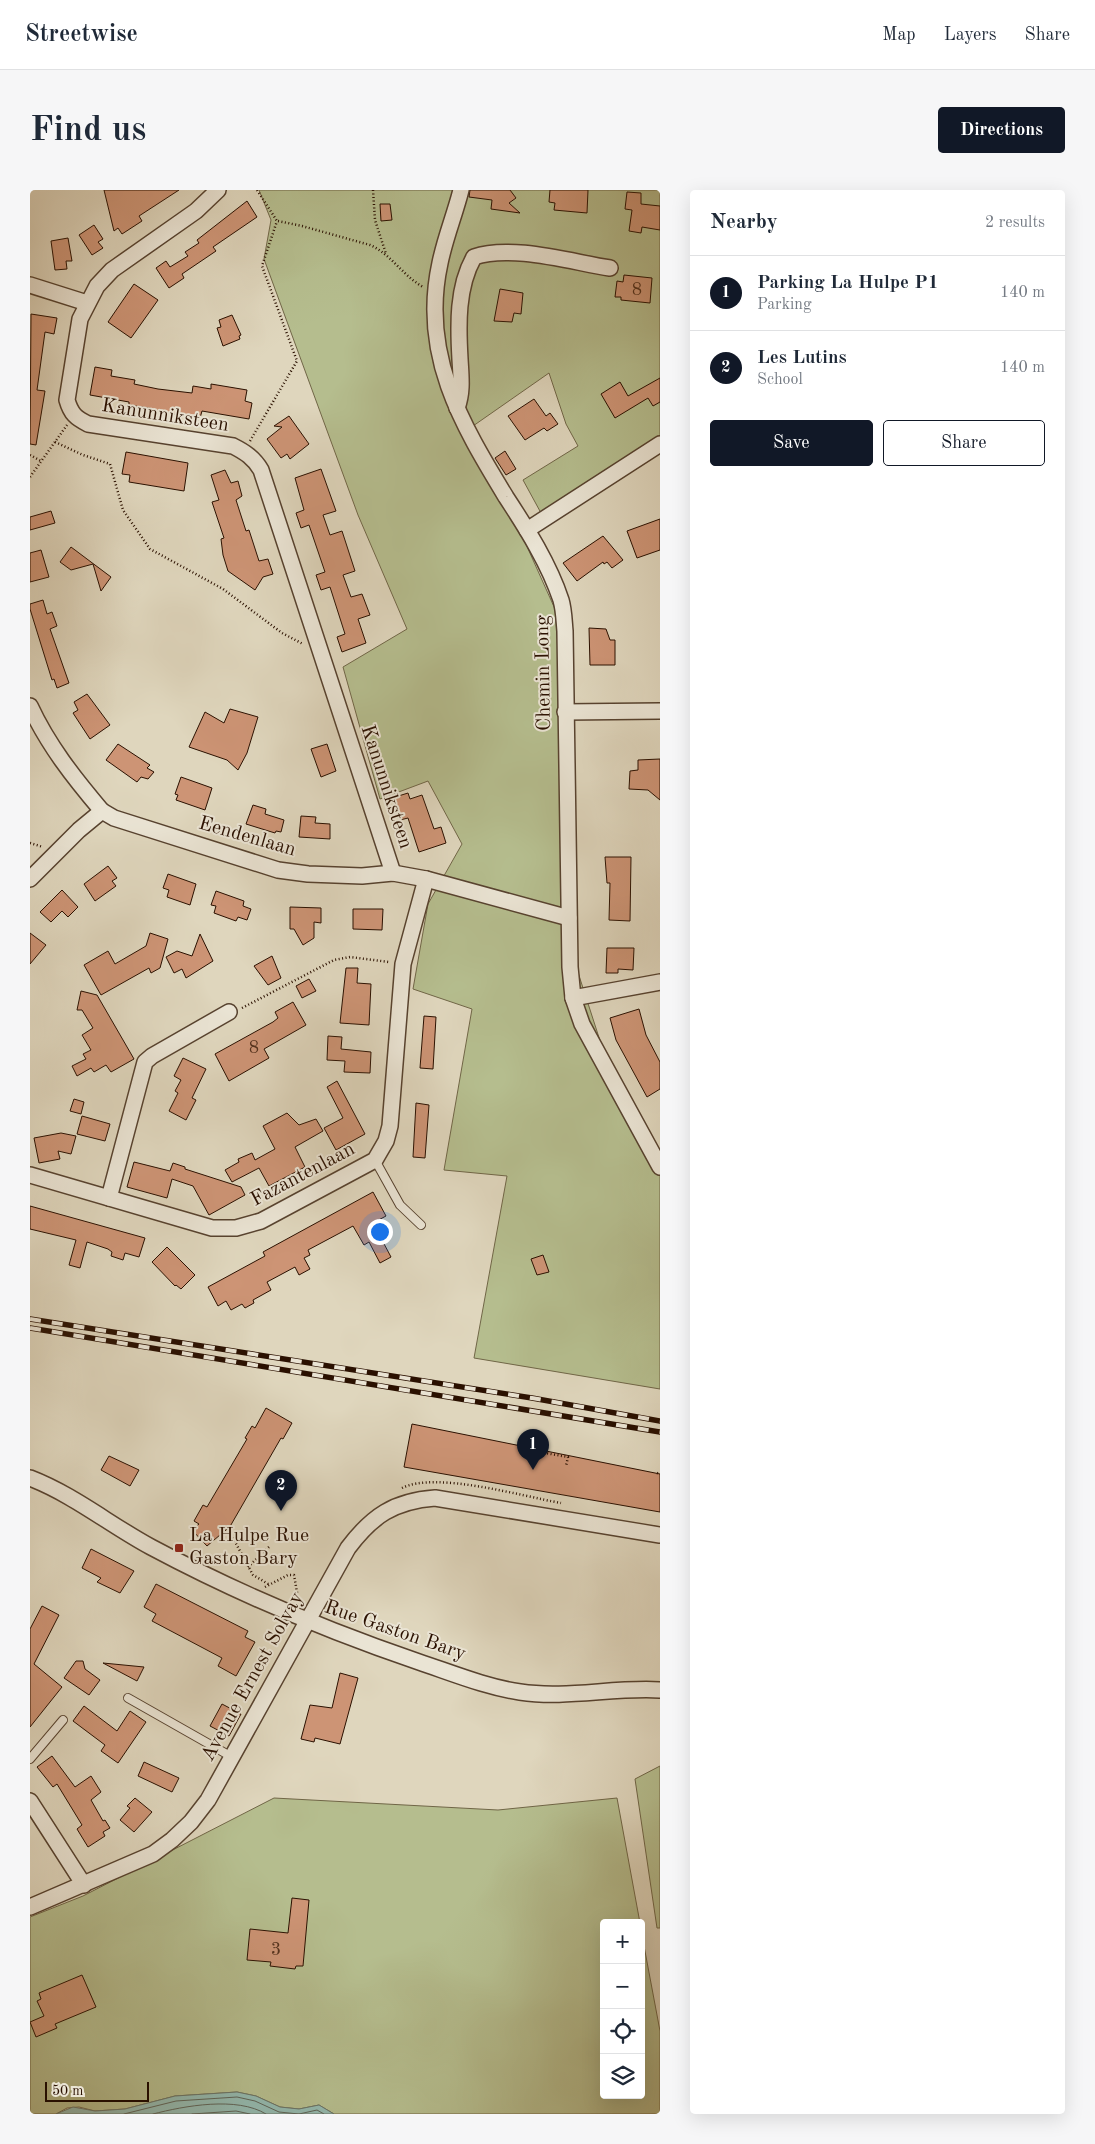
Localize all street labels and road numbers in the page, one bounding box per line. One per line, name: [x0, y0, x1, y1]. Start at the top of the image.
street label: Kanunniksteen: [100, 396, 230, 436]
street label: Chemin Long: [533, 615, 555, 731]
street label: Kanunniksteen: [357, 723, 415, 852]
street label: Eendenlaan: [196, 814, 298, 860]
street label: Fazantenlaan: [248, 1139, 358, 1211]
street label: Avenue Ernest Solvay: [198, 1589, 308, 1765]
street label: Rue Gaston Bary: [322, 1597, 469, 1665]

